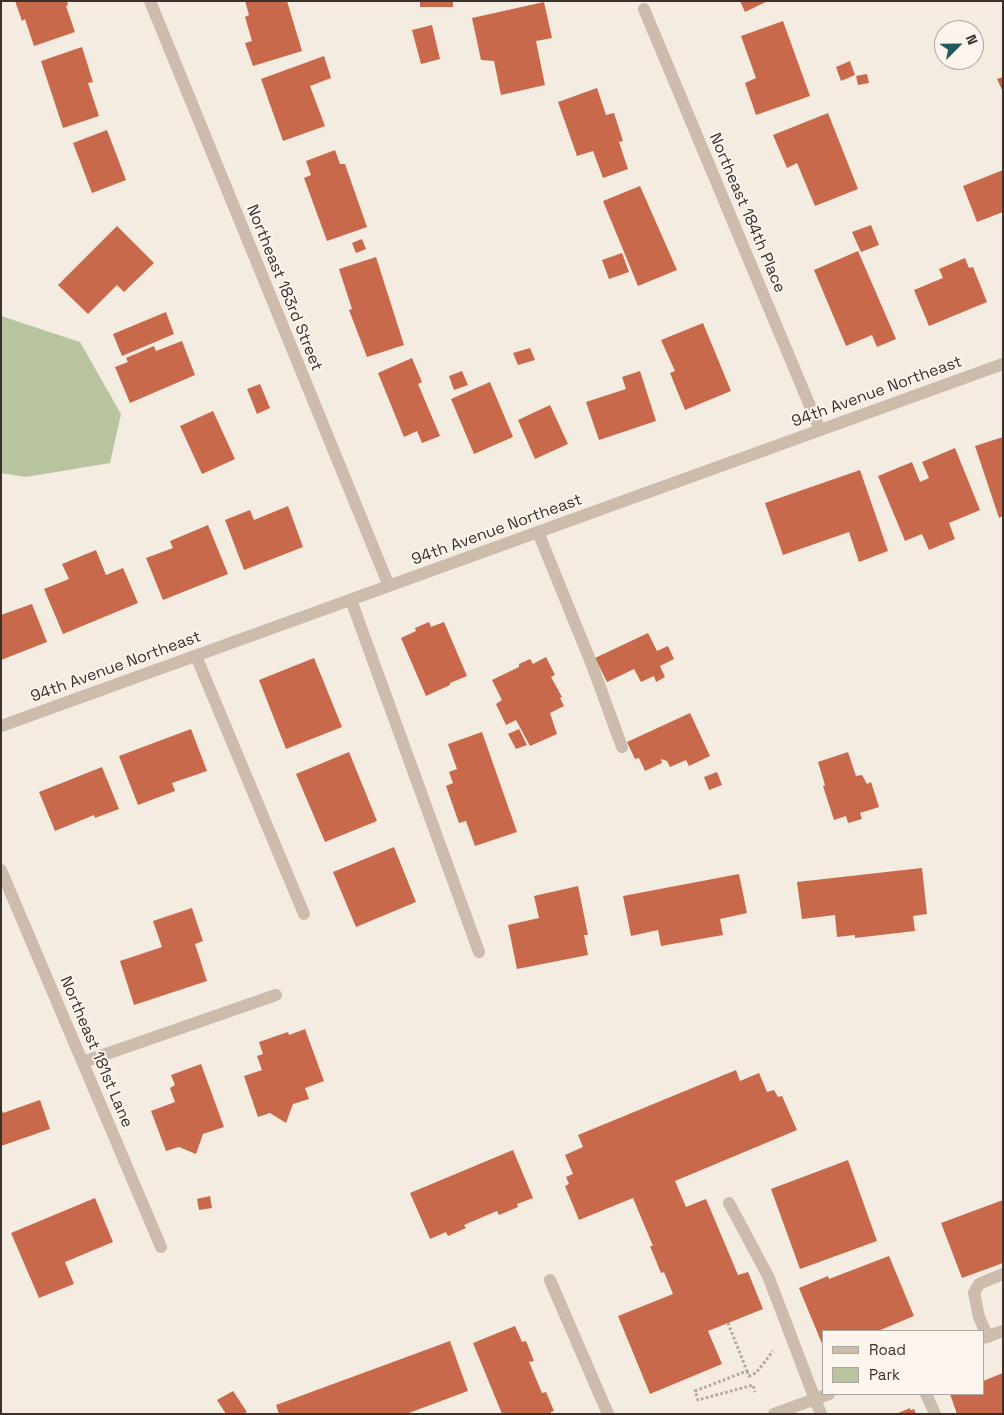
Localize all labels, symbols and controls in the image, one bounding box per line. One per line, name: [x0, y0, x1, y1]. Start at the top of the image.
north arrow: [934, 20, 984, 70]
text: N: [962, 32, 982, 47]
street label: Northeast 184th Place: [705, 130, 789, 296]
street label: Northeast 183rd Street: [242, 202, 326, 374]
street label: 94th Avenue Northeast: [789, 352, 965, 432]
street label: 94th Avenue Northeast: [409, 490, 585, 570]
street label: 94th Avenue Northeast: [28, 627, 204, 707]
street label: Northeast 181st Lane: [55, 974, 137, 1130]
legend: [822, 1330, 984, 1395]
text: Road: [869, 1340, 906, 1359]
text: Park: [869, 1365, 900, 1384]

